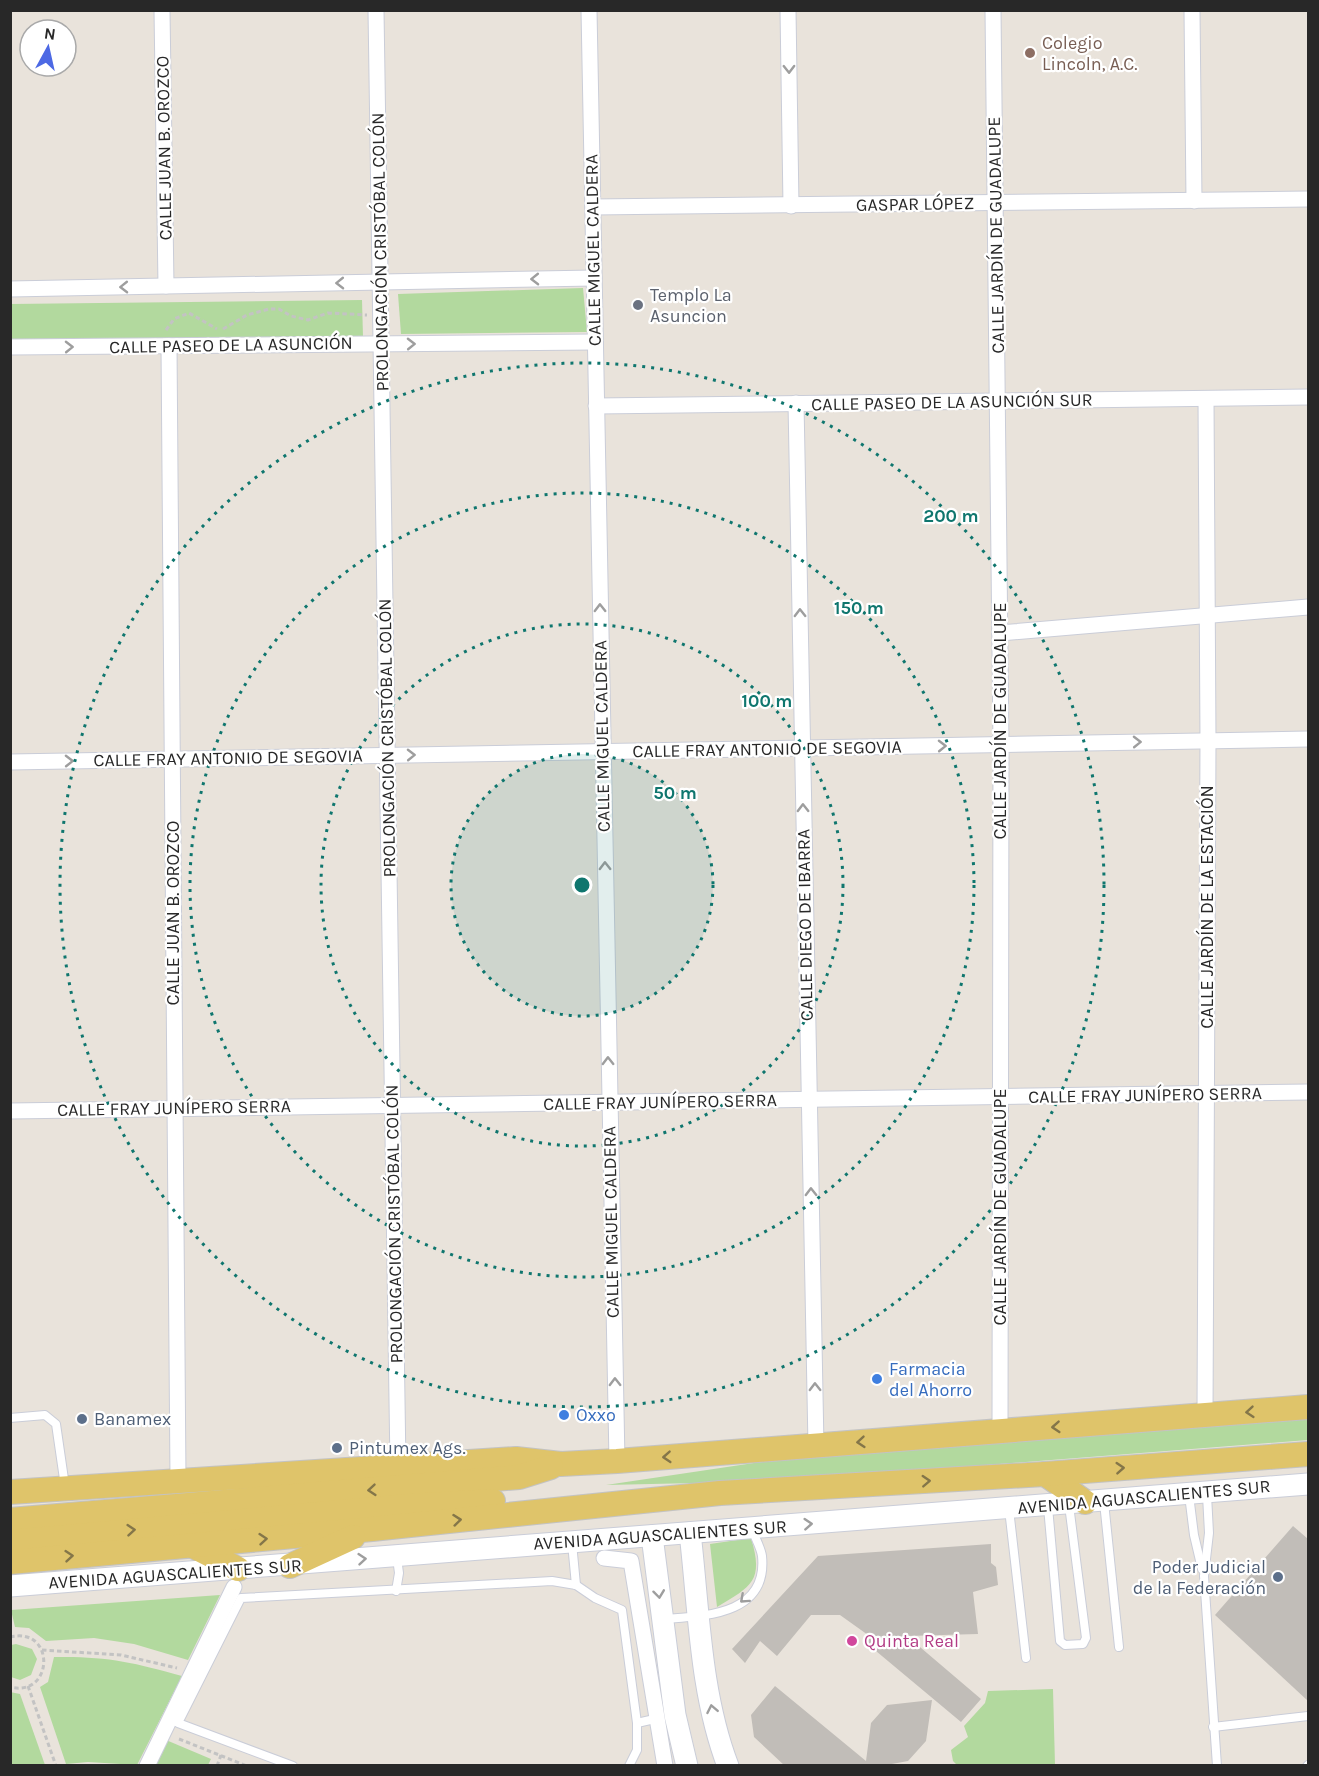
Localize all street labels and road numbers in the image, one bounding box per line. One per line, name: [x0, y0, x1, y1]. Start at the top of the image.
street label: CALLE JUAN B. OROZCO: [151, 55, 177, 241]
street label: PROLONGACIÓN CRISTÓBAL COLÓN: [366, 112, 393, 392]
street label: CALLE JARDÍN DE GUADALUPE: [982, 116, 1009, 354]
street label: CALLE MIGUEL CALDERA: [580, 154, 606, 346]
street label: GASPAR LÓPEZ: [856, 191, 974, 216]
street label: CALLE PASEO DE LA ASUNCIÓN: [109, 331, 353, 358]
street label: CALLE PASEO DE LA ASUNCIÓN SUR: [811, 388, 1093, 415]
street label: PROLONGACIÓN CRISTÓBAL COLÓN: [373, 598, 400, 878]
street label: CALLE JARDÍN DE GUADALUPE: [988, 602, 1011, 840]
street label: CALLE MIGUEL CALDERA: [589, 640, 615, 832]
street label: CALLE FRAY ANTONIO DE SEGOVIA: [632, 736, 902, 762]
street label: CALLE FRAY ANTONIO DE SEGOVIA: [93, 745, 363, 771]
street label: CALLE JARDÍN DE LA ESTACIÓN: [1195, 785, 1218, 1029]
street label: CALLE JUAN B. OROZCO: [162, 821, 184, 1005]
street label: CALLE DIEGO DE IBARRA: [792, 829, 818, 1021]
street label: CALLE FRAY JUNÍPERO SERRA: [1028, 1081, 1262, 1108]
street label: PROLONGACIÓN CRISTÓBAL COLÓN: [380, 1084, 407, 1364]
street label: CALLE FRAY JUNÍPERO SERRA: [543, 1088, 777, 1115]
street label: CALLE JARDÍN DE GUADALUPE: [988, 1088, 1011, 1326]
street label: CALLE FRAY JUNÍPERO SERRA: [57, 1094, 291, 1121]
street label: CALLE MIGUEL CALDERA: [598, 1126, 624, 1318]
street label: AVENIDA AGUASCALIENTES SUR: [1017, 1475, 1271, 1519]
street label: AVENIDA AGUASCALIENTES SUR: [533, 1515, 787, 1555]
street label: AVENIDA AGUASCALIENTES SUR: [48, 1554, 302, 1594]

